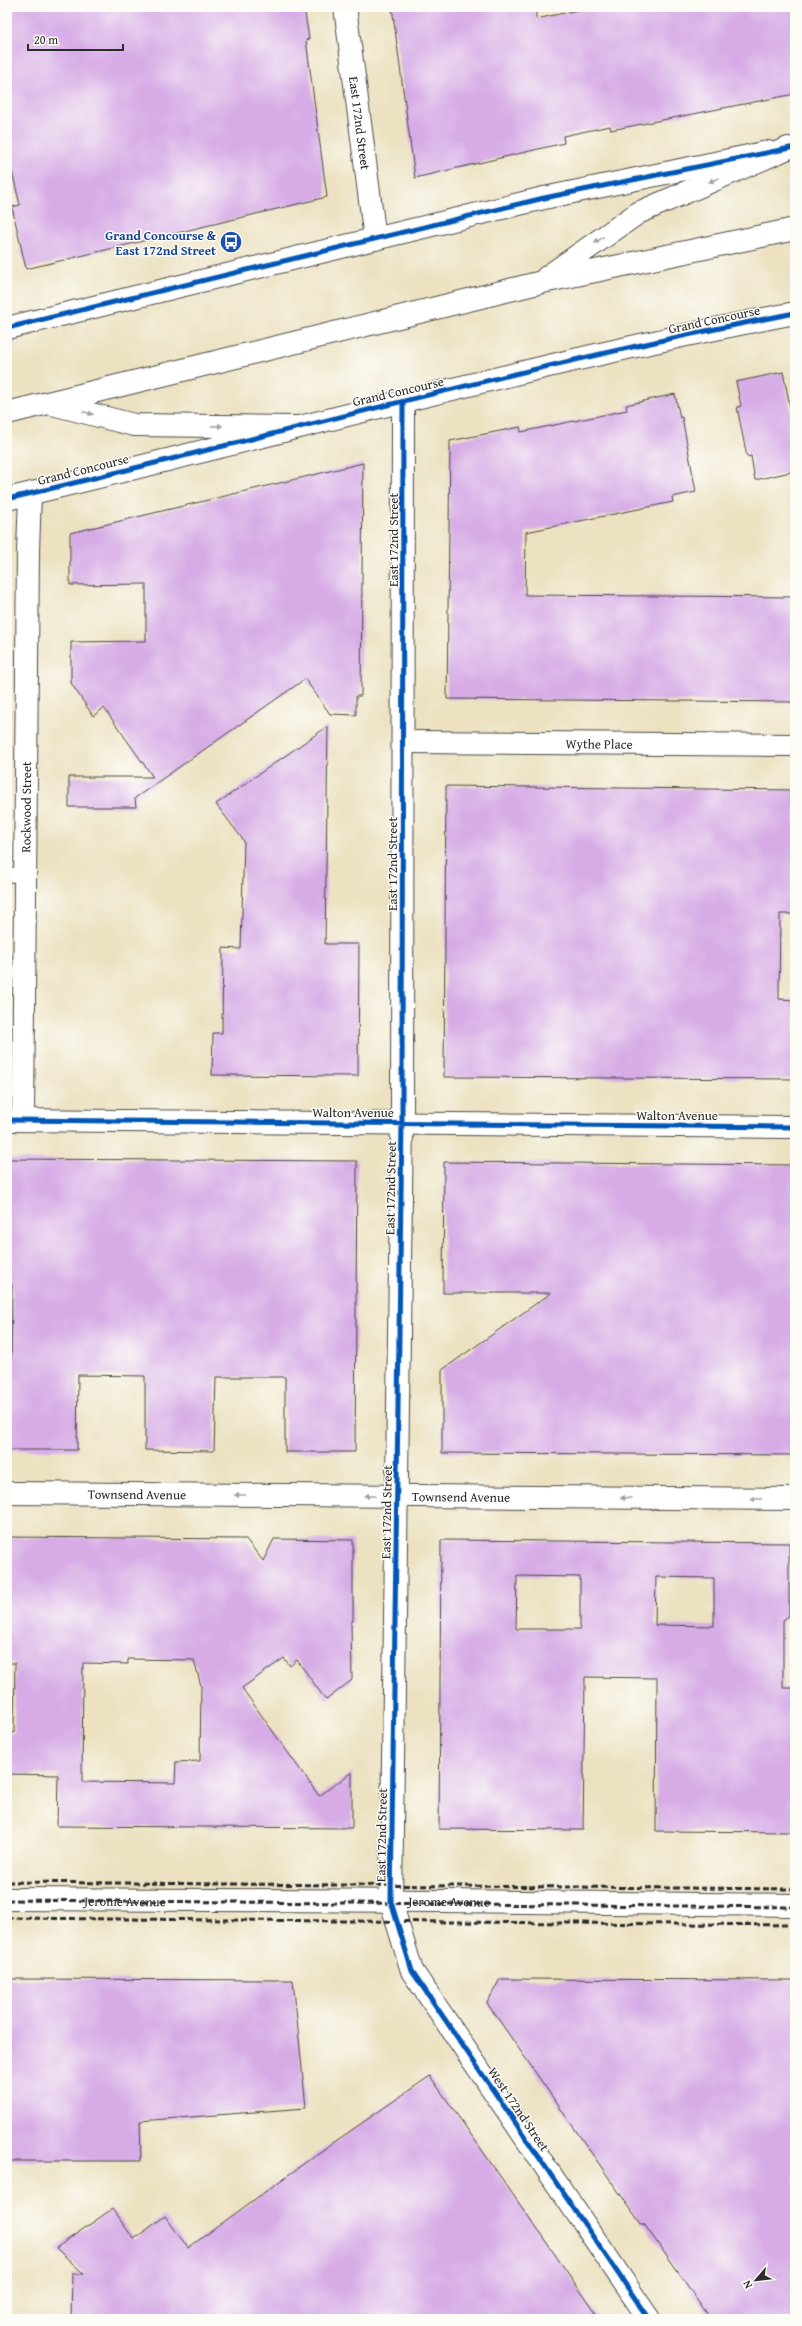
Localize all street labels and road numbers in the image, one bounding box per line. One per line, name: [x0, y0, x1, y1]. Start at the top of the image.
street label: East 172nd Street: [344, 75, 375, 171]
street label: Grand Concourse: [667, 301, 762, 338]
street label: Grand Concourse: [351, 372, 446, 411]
street label: Grand Concourse: [36, 449, 131, 490]
street label: East 172nd Street: [384, 493, 403, 587]
street label: Wythe Place: [565, 734, 633, 754]
street label: Rockwood Street: [16, 761, 36, 853]
street label: East 172nd Street: [383, 817, 402, 911]
street label: Walton Avenue: [312, 1103, 394, 1122]
street label: Walton Avenue: [636, 1106, 718, 1125]
street label: East 172nd Street: [380, 1140, 401, 1235]
street label: East 172nd Street: [376, 1464, 397, 1559]
street label: Townsend Avenue: [88, 1485, 186, 1504]
street label: Townsend Avenue: [412, 1487, 510, 1507]
street label: East 172nd Street: [371, 1787, 392, 1882]
street label: Jerome Avenue: [82, 1892, 166, 1911]
street label: Jerome Avenue: [406, 1892, 490, 1912]
street label: West 172nd Street: [483, 2063, 554, 2156]

